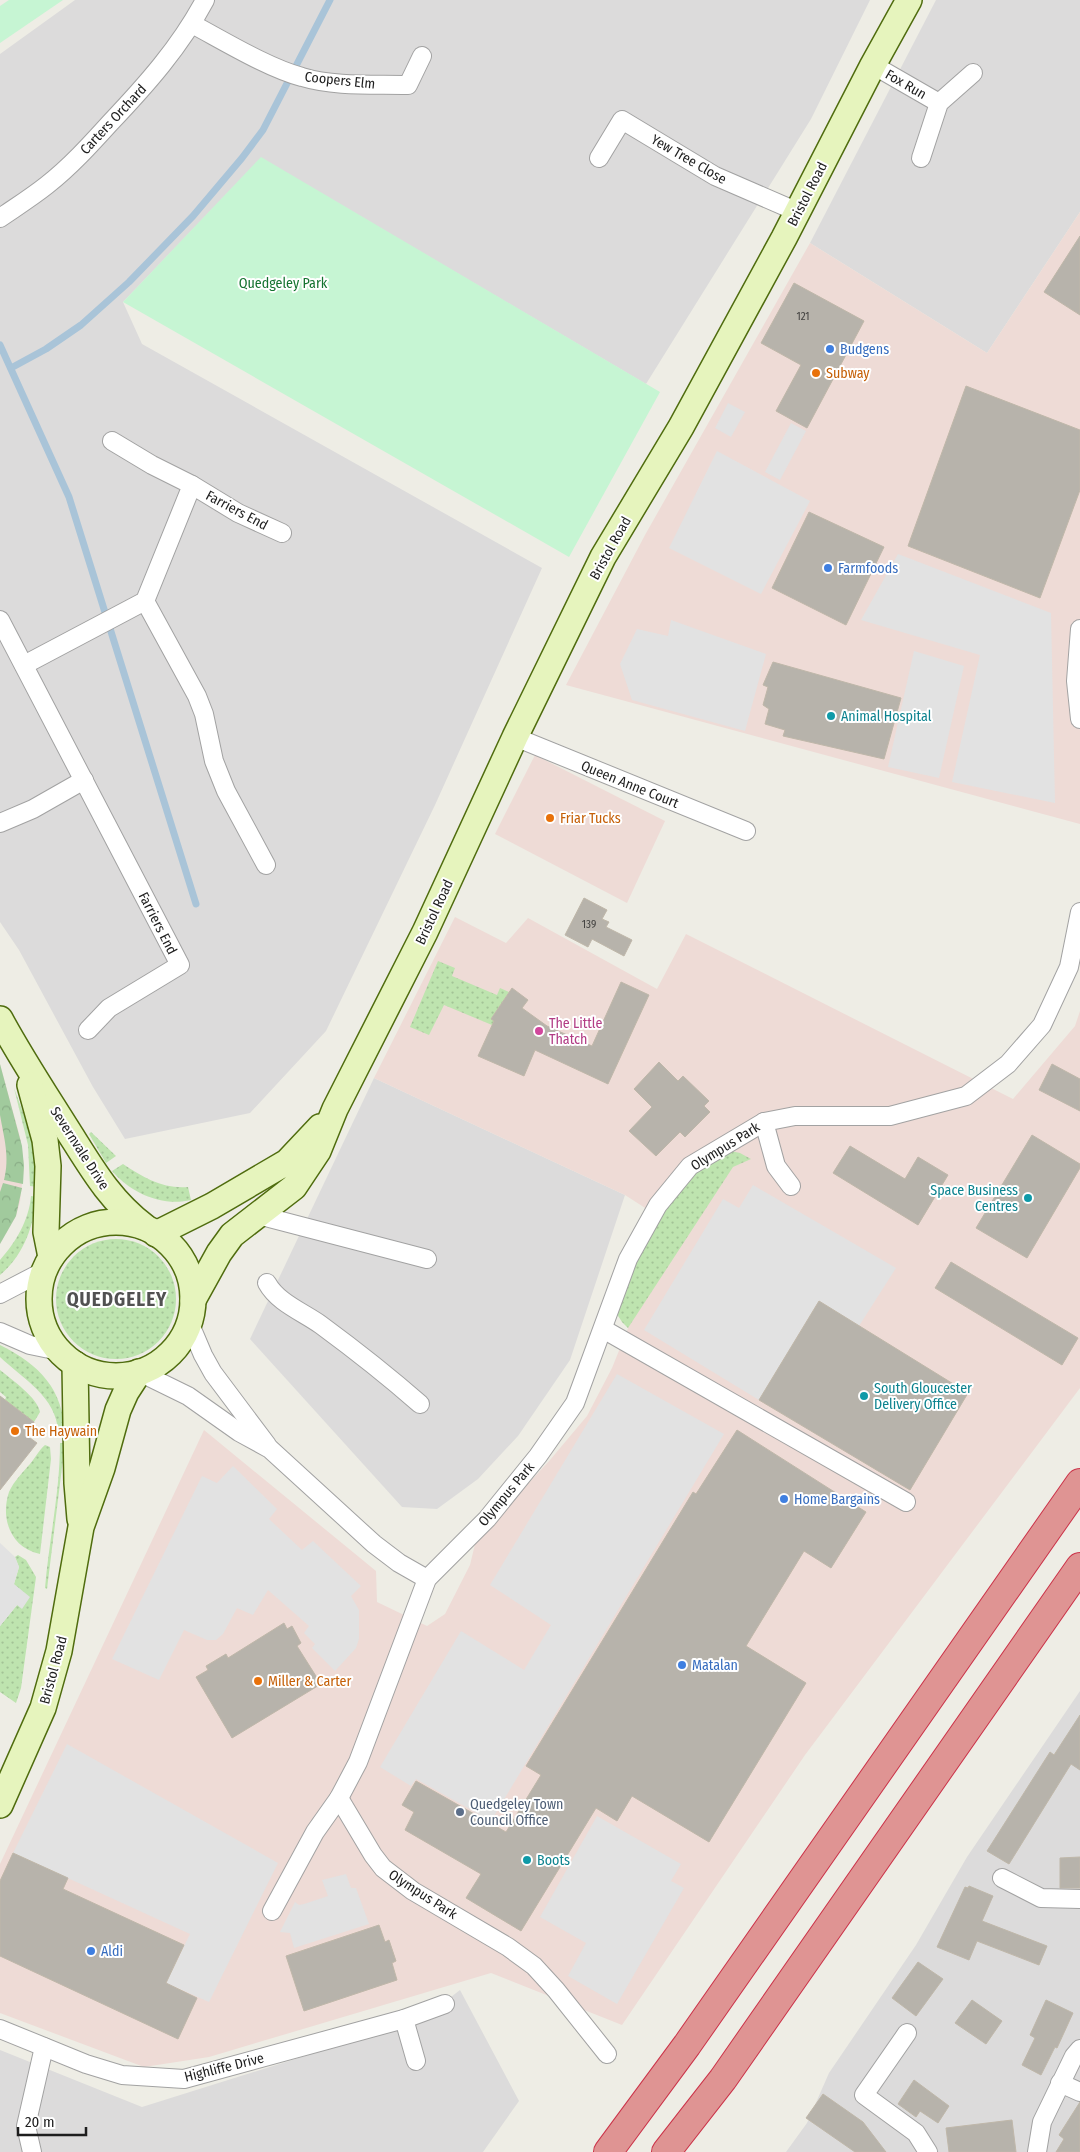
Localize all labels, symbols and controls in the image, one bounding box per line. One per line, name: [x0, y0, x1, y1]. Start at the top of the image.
street label: Fox Run: [882, 66, 929, 103]
street label: Coopers Elm: [304, 68, 376, 93]
street label: Carters Orchard: [77, 81, 150, 158]
street label: Yew Tree Close: [648, 131, 729, 188]
street label: Bristol Road: [784, 159, 831, 229]
park label: Quedgeley Park: [239, 275, 328, 292]
house number: 121: [796, 310, 810, 323]
place label: Budgens: [840, 341, 889, 358]
marker: Budgens: [824, 343, 836, 355]
place label: Subway: [826, 365, 870, 382]
marker: Subway: [810, 367, 822, 379]
street label: Farriers End: [203, 487, 271, 534]
street label: Bristol Road: [586, 514, 635, 583]
place label: Farmfoods: [838, 560, 898, 577]
marker: Farmfoods: [822, 562, 834, 574]
place label: Animal Hospital: [841, 708, 932, 725]
marker: Animal Hospital: [825, 710, 837, 722]
street label: Queen Anne Court: [578, 757, 682, 812]
place label: Friar Tucks: [560, 810, 621, 827]
marker: Friar Tucks: [544, 812, 556, 824]
street label: Bristol Road: [412, 877, 457, 947]
street label: Farriers End: [135, 889, 180, 957]
house number: 139: [582, 918, 596, 931]
place label: The Little Thatch: [549, 1015, 602, 1048]
marker: The Little Thatch: [533, 1025, 545, 1037]
street label: Severnvale Drive: [47, 1104, 113, 1193]
street label: Olympus Park: [688, 1118, 763, 1174]
place label: Space Business Centres: [930, 1182, 1018, 1215]
marker: Space Business Centres: [1022, 1192, 1034, 1204]
district label: QUEDGELEY: [67, 1288, 167, 1311]
place label: South Gloucester Delivery Office: [874, 1380, 972, 1413]
marker: South Gloucester Delivery Office: [858, 1390, 870, 1402]
place label: The Haywain: [25, 1423, 97, 1440]
marker: The Haywain: [9, 1425, 21, 1437]
street label: Olympus Park: [475, 1459, 538, 1530]
place label: Home Bargains: [794, 1491, 880, 1508]
marker: Home Bargains: [778, 1493, 790, 1505]
street label: Bristol Road: [36, 1634, 71, 1706]
place label: Matalan: [692, 1657, 738, 1674]
marker: Matalan: [676, 1659, 688, 1671]
place label: Miller & Carter: [268, 1673, 351, 1690]
marker: Miller & Carter: [252, 1675, 264, 1687]
place label: Quedgeley Town Council Office: [470, 1796, 563, 1829]
marker: Quedgeley Town Council Office: [454, 1806, 466, 1818]
place label: Boots: [537, 1852, 570, 1869]
marker: Boots: [521, 1854, 533, 1866]
street label: Olympus Park: [385, 1866, 461, 1923]
place label: Aldi: [101, 1943, 123, 1960]
marker: Aldi: [85, 1945, 97, 1957]
street label: Highliffe Drive: [183, 2049, 266, 2086]
scale bar: [18, 2104, 85, 2136]
text: 20 m: [25, 2113, 55, 2131]

